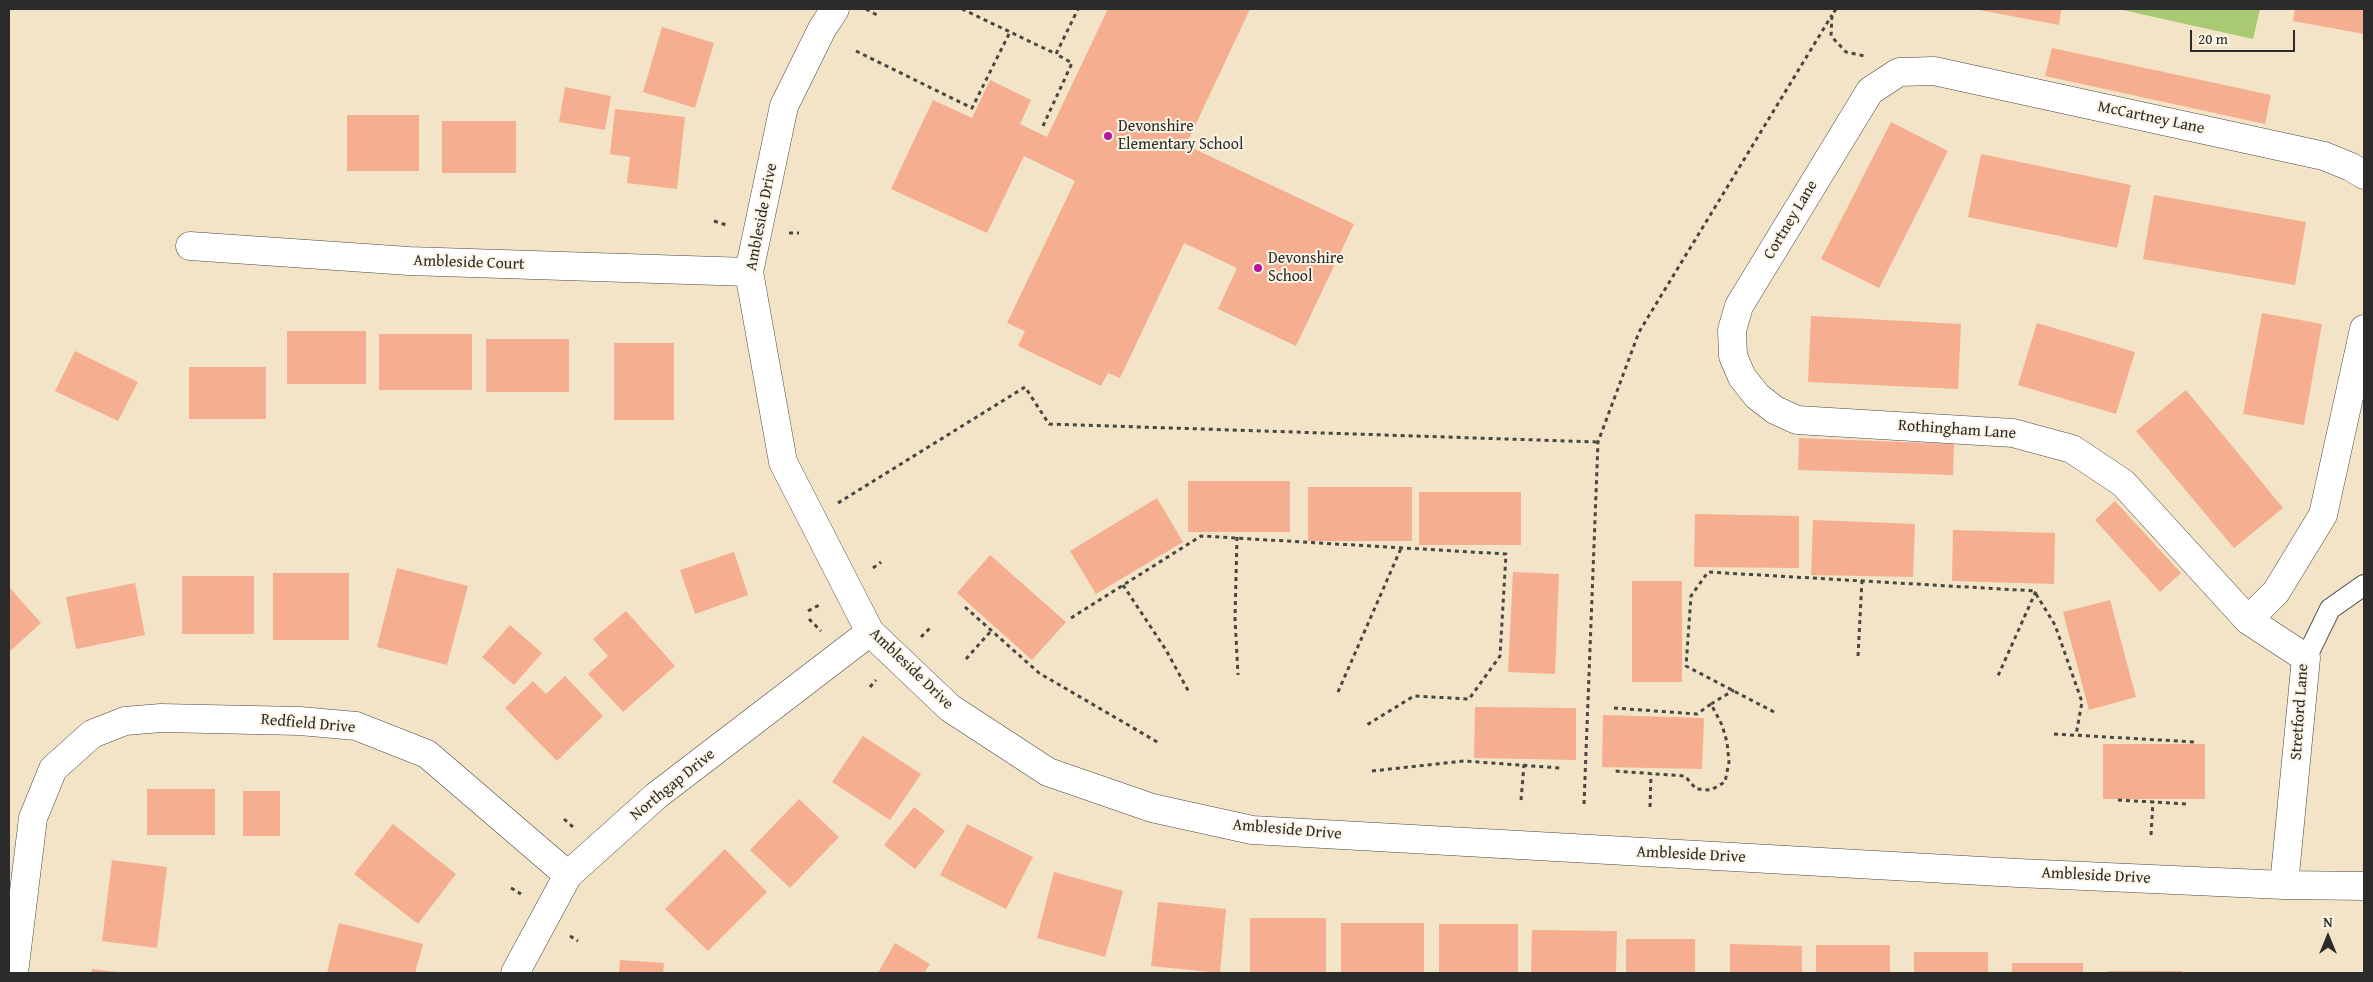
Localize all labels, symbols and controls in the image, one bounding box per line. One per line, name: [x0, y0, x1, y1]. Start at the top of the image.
scale bar: [2193, 20, 2298, 52]
text: 20 m: [2198, 28, 2228, 49]
street label: McCartney Lane: [2096, 97, 2206, 139]
place label: Devonshire Elementary School: [1118, 117, 1243, 155]
marker: Devonshire Elementary School: [1102, 130, 1114, 142]
street label: Ambleside Drive: [742, 161, 782, 273]
street label: Cortney Lane: [1760, 177, 1822, 263]
place label: Devonshire School: [1268, 249, 1344, 287]
street label: Ambleside Court: [413, 251, 525, 275]
marker: Devonshire School: [1252, 262, 1264, 274]
street label: Rothingham Lane: [1897, 416, 2017, 444]
street label: Ambleside Drive: [865, 624, 957, 714]
street label: Stretford Lane: [2287, 663, 2313, 761]
street label: Redfield Drive: [260, 710, 356, 738]
street label: Northgap Drive: [627, 745, 719, 825]
street label: Ambleside Drive: [1232, 816, 1342, 844]
street label: Ambleside Drive: [1636, 843, 1746, 867]
street label: Ambleside Drive: [2041, 864, 2151, 888]
north arrow: [2303, 912, 2353, 962]
text: N: [2323, 912, 2333, 932]

